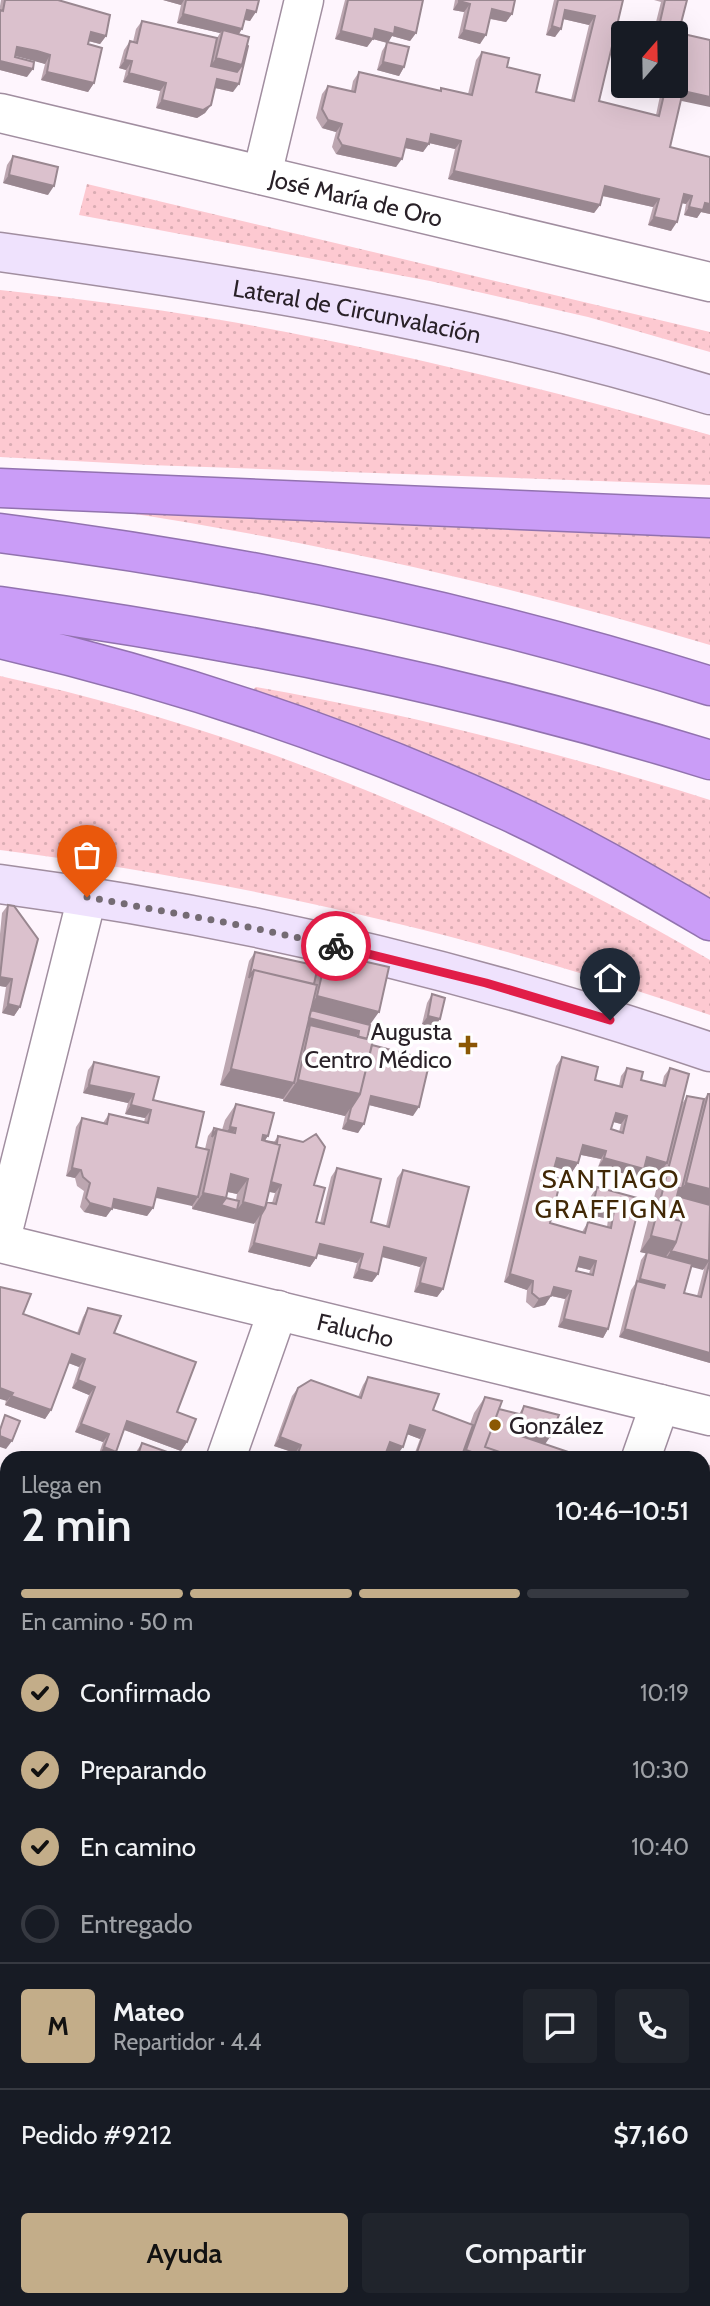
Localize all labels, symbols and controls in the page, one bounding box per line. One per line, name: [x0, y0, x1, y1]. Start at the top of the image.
north arrow: [611, 21, 688, 98]
map controls: [611, 21, 688, 98]
street label: José María de Oro: [266, 163, 445, 232]
street label: Lateral de Circunvalación: [231, 273, 484, 349]
pin: [57, 825, 117, 897]
icon: bag: [68, 836, 106, 874]
courier: [301, 911, 371, 981]
icon: bike: [317, 927, 355, 965]
pin: [580, 948, 640, 1020]
icon: home: [591, 959, 629, 997]
place label: Augusta Centro Médico: [304, 1017, 452, 1074]
marker: Augusta Centro Médico: [458, 1035, 478, 1055]
district label: SANTIAGO GRAFFIGNA: [535, 1163, 687, 1225]
street label: Falucho: [314, 1306, 397, 1353]
place label: González: [509, 1411, 604, 1440]
marker: González: [487, 1417, 503, 1433]
text: Llega en: [21, 1471, 102, 1499]
text: 10:46–10:51: [555, 1495, 689, 1527]
text: 2 min: [21, 1497, 132, 1553]
text: En camino · 50 m: [21, 1608, 193, 1636]
icon: check: [21, 1674, 59, 1712]
text: Confirmado: [80, 1677, 211, 1709]
text: 10:19: [640, 1679, 689, 1707]
icon: check: [21, 1751, 59, 1789]
text: Preparando: [80, 1754, 207, 1786]
text: 10:30: [632, 1756, 689, 1784]
icon: check: [21, 1828, 59, 1866]
text: En camino: [80, 1831, 196, 1863]
text: 10:40: [631, 1833, 689, 1861]
text: Entregado: [80, 1908, 193, 1940]
button: chat: [523, 1989, 597, 2063]
button: phone: [615, 1989, 689, 2063]
text: Mateo: [113, 1996, 184, 2028]
text: M: [47, 2010, 69, 2042]
text: Repartidor · 4.4: [113, 2028, 262, 2056]
text: Pedido #9212: [21, 2119, 172, 2151]
text: $7,160: [613, 2119, 689, 2151]
button: Ayuda: [21, 2213, 348, 2293]
button: Compartir: [362, 2213, 689, 2293]

